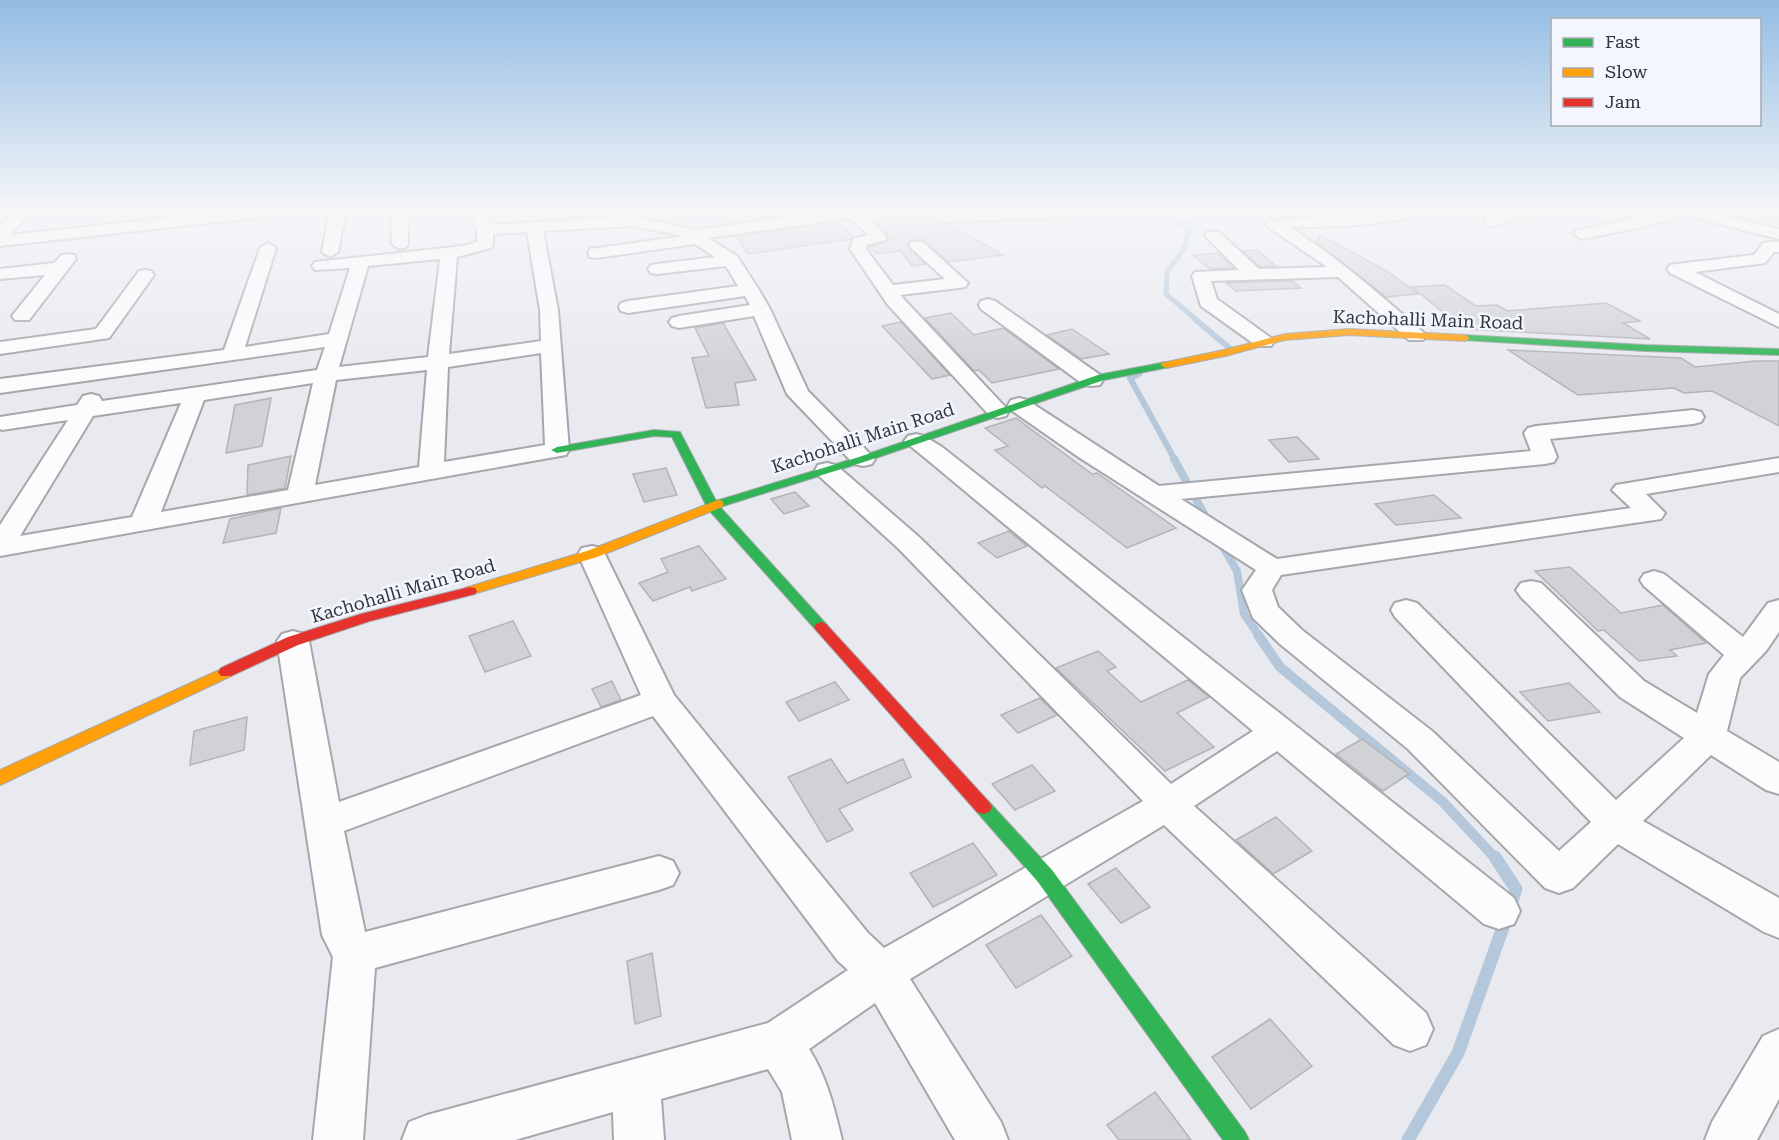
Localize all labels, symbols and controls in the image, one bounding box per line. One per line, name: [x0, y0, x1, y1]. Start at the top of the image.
legend: [1551, 18, 1761, 126]
text: Fast: [1605, 31, 1640, 52]
text: Slow: [1605, 61, 1647, 82]
text: Jam: [1605, 91, 1641, 112]
street label: Kachohalli Main Road: [1332, 306, 1524, 333]
street label: Kachohalli Main Road: [769, 398, 957, 477]
street label: Kachohalli Main Road: [308, 554, 498, 627]

